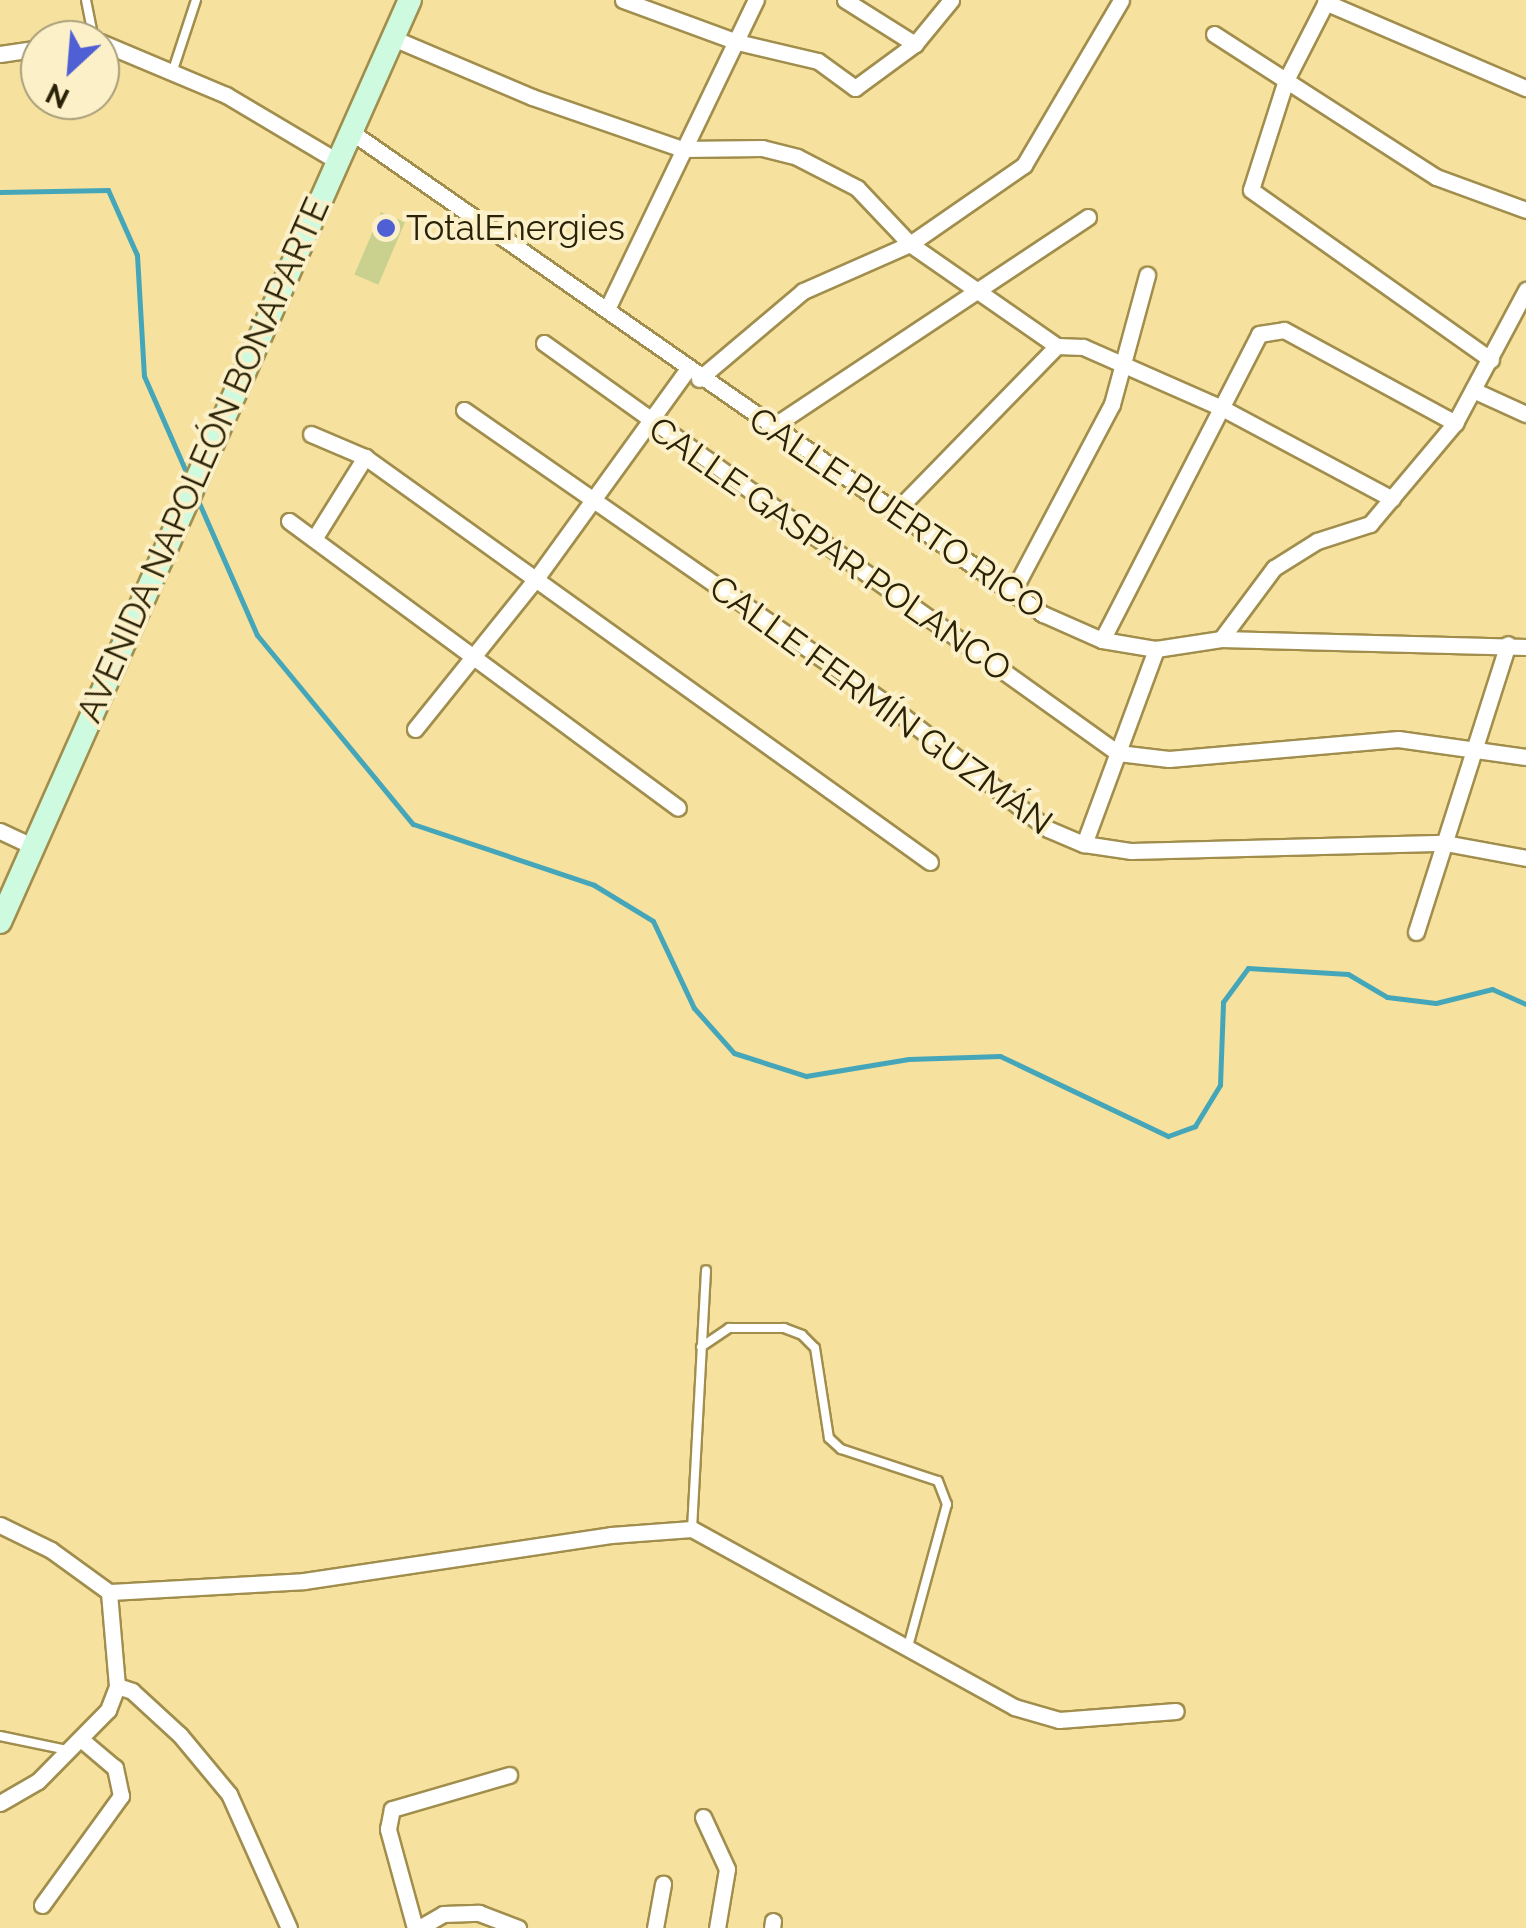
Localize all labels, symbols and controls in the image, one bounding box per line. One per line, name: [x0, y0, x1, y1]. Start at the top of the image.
north arrow: [20, 20, 120, 120]
text: N: [41, 76, 74, 115]
street label: AVENIDA NAPOLEÓN BONAPARTE: [68, 191, 338, 729]
place label: TotalEnergies: [406, 207, 625, 249]
marker: TotalEnergies: [375, 217, 397, 239]
street label: CALLE PUERTO RICO: [741, 398, 1053, 628]
street label: CALLE GASPAR POLANCO: [641, 408, 1019, 690]
street label: CALLE FERMÍN GUZMÁN: [701, 567, 1061, 843]

